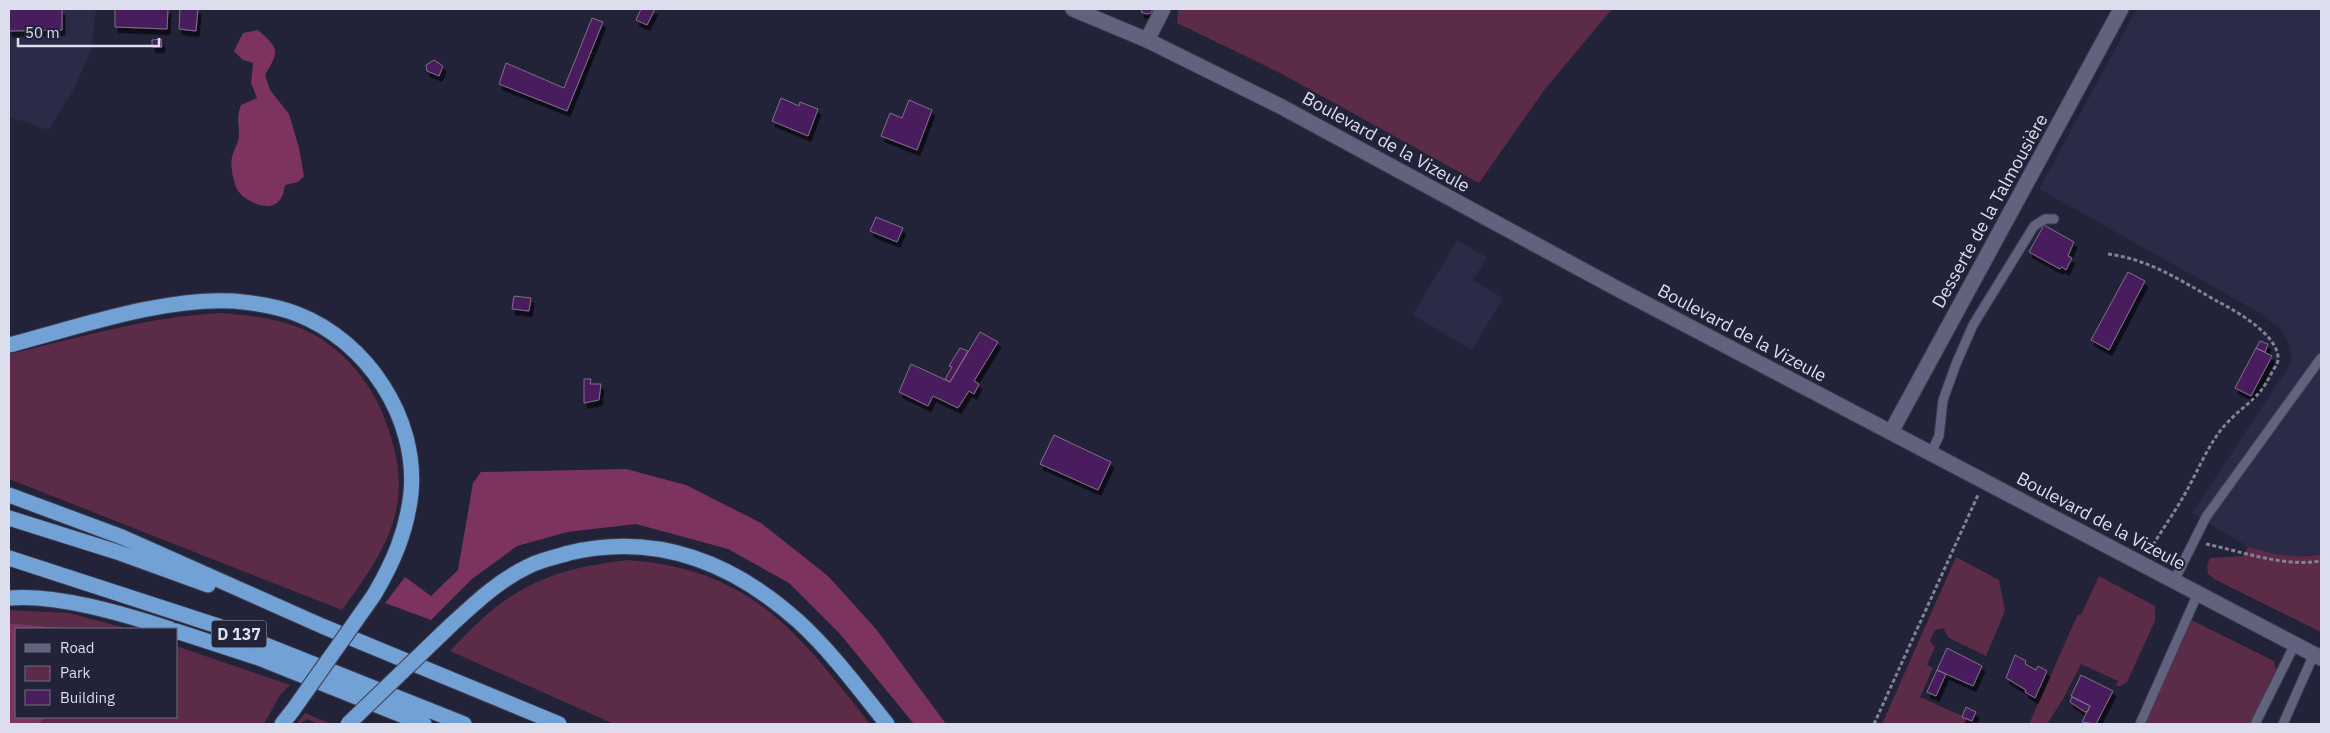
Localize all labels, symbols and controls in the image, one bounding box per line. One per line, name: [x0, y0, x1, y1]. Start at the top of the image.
scale bar: [18, 15, 159, 47]
text: 50 m: [25, 23, 60, 42]
street label: Boulevard de la Vizeule: [1298, 86, 1474, 197]
street label: Desserte de la Talmousière: [1926, 109, 2053, 312]
street label: Boulevard de la Vizeule: [1654, 278, 1831, 387]
street label: Boulevard de la Vizeule: [2013, 466, 2190, 575]
road number: D 137: [212, 620, 266, 648]
legend: [15, 628, 178, 718]
text: Road: [60, 638, 95, 657]
text: Park: [60, 663, 90, 682]
text: Building: [60, 688, 115, 707]

